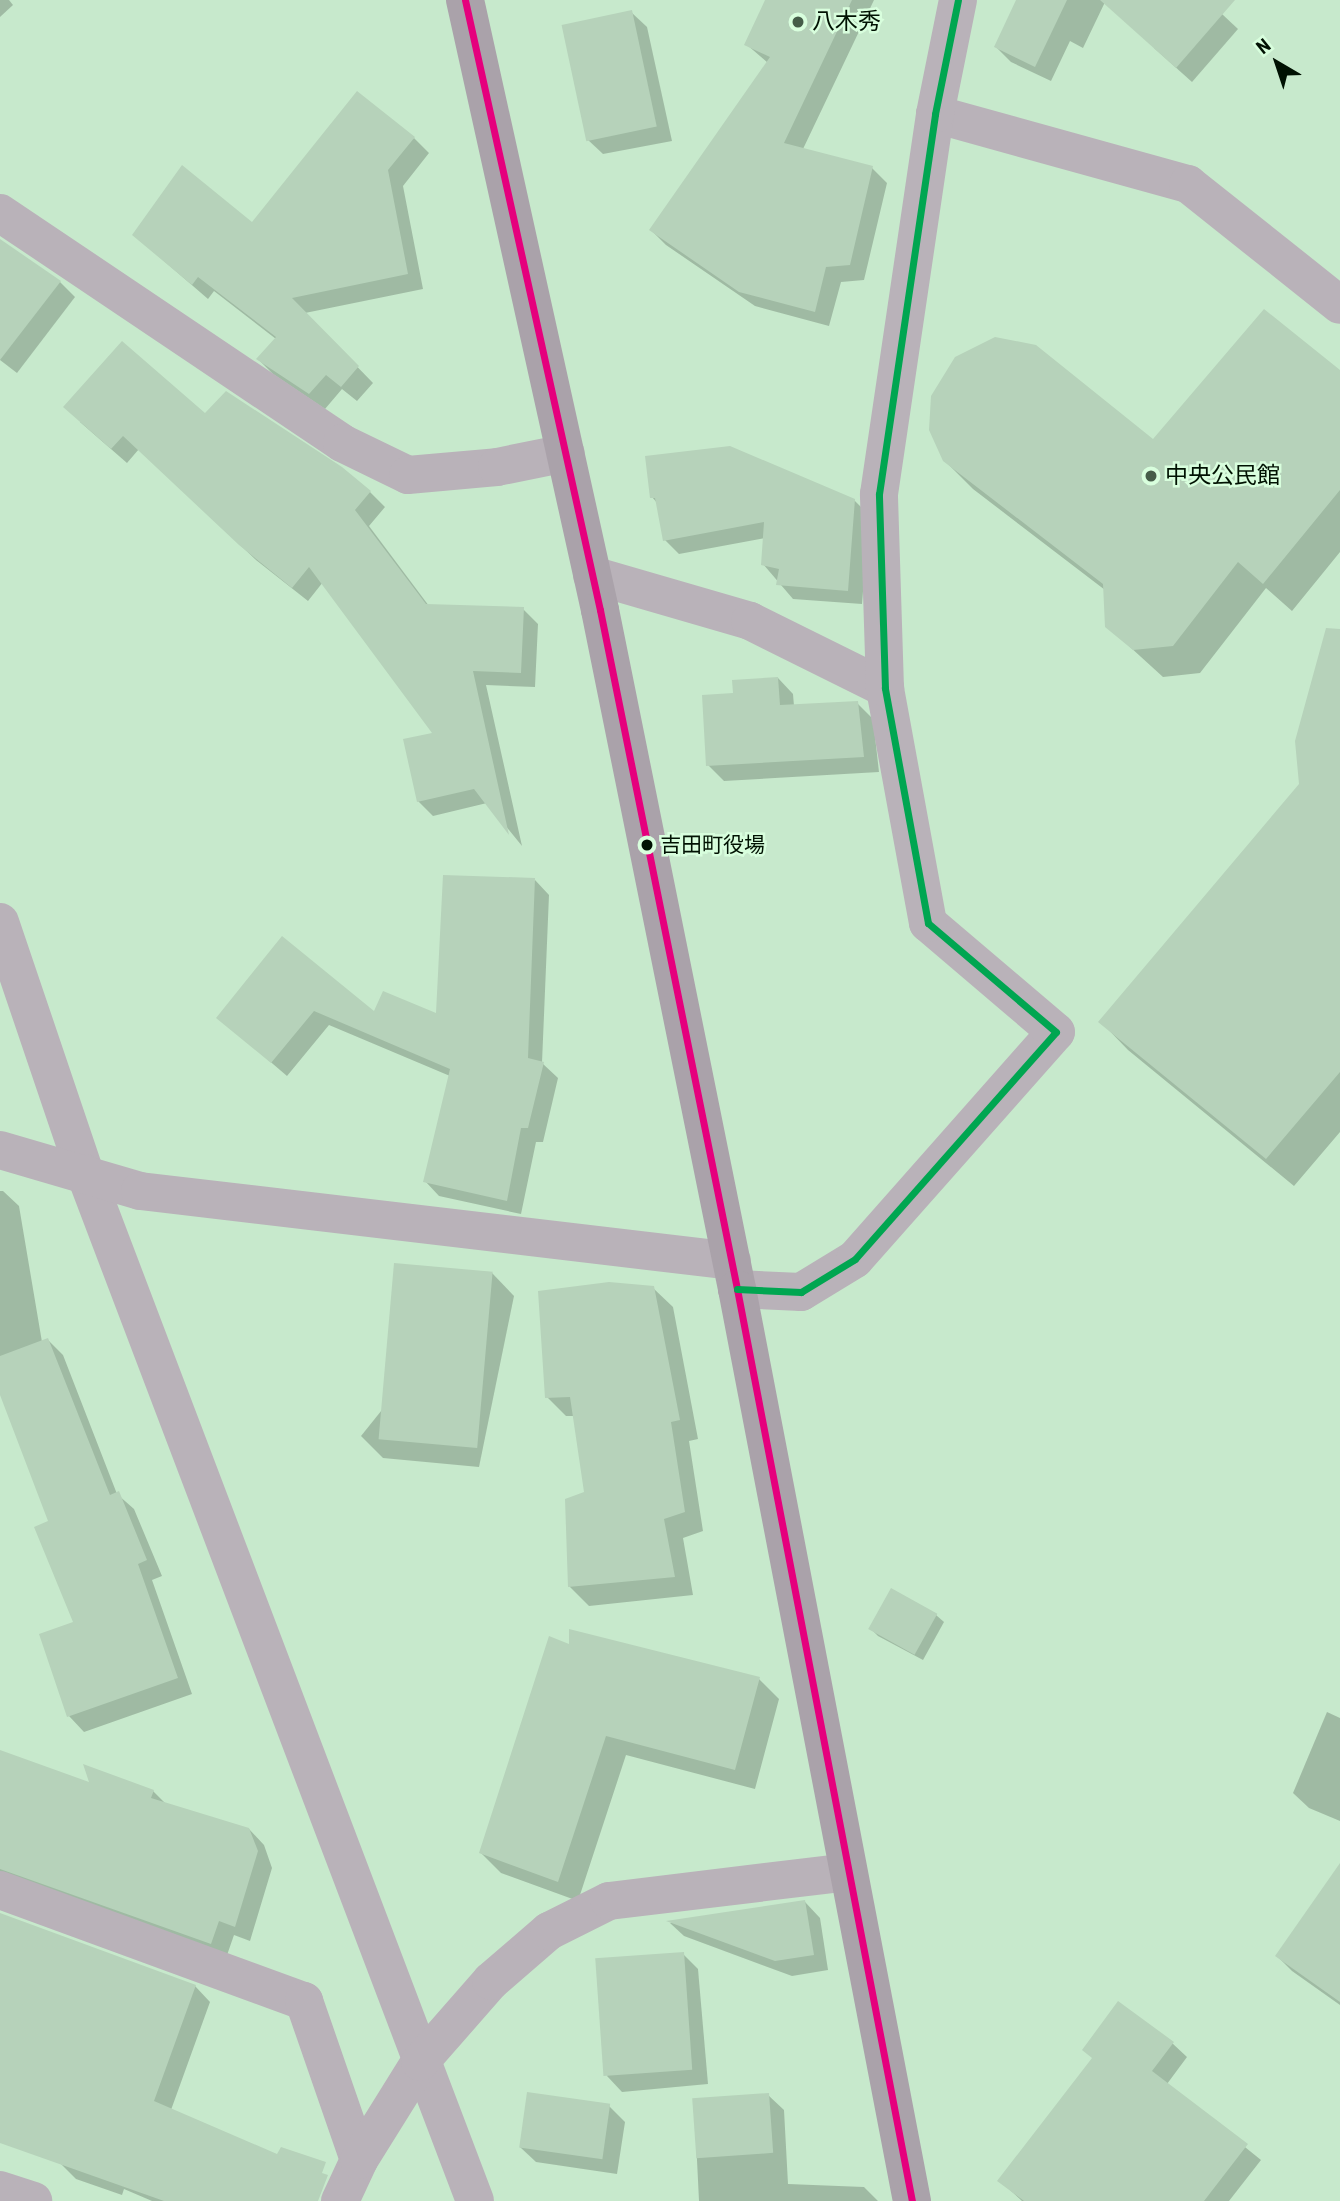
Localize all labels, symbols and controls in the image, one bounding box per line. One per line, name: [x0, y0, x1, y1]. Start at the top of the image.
place label: 八木秀: [812, 8, 881, 36]
marker: 八木秀: [790, 14, 806, 30]
north arrow: [1242, 28, 1312, 98]
text: N: [1252, 34, 1275, 59]
place label: 中央公民館: [1165, 462, 1280, 490]
marker: 中央公民館: [1143, 468, 1159, 484]
place label: 吉田町役場: [660, 832, 765, 858]
marker: 吉田町役場: [640, 838, 654, 852]

